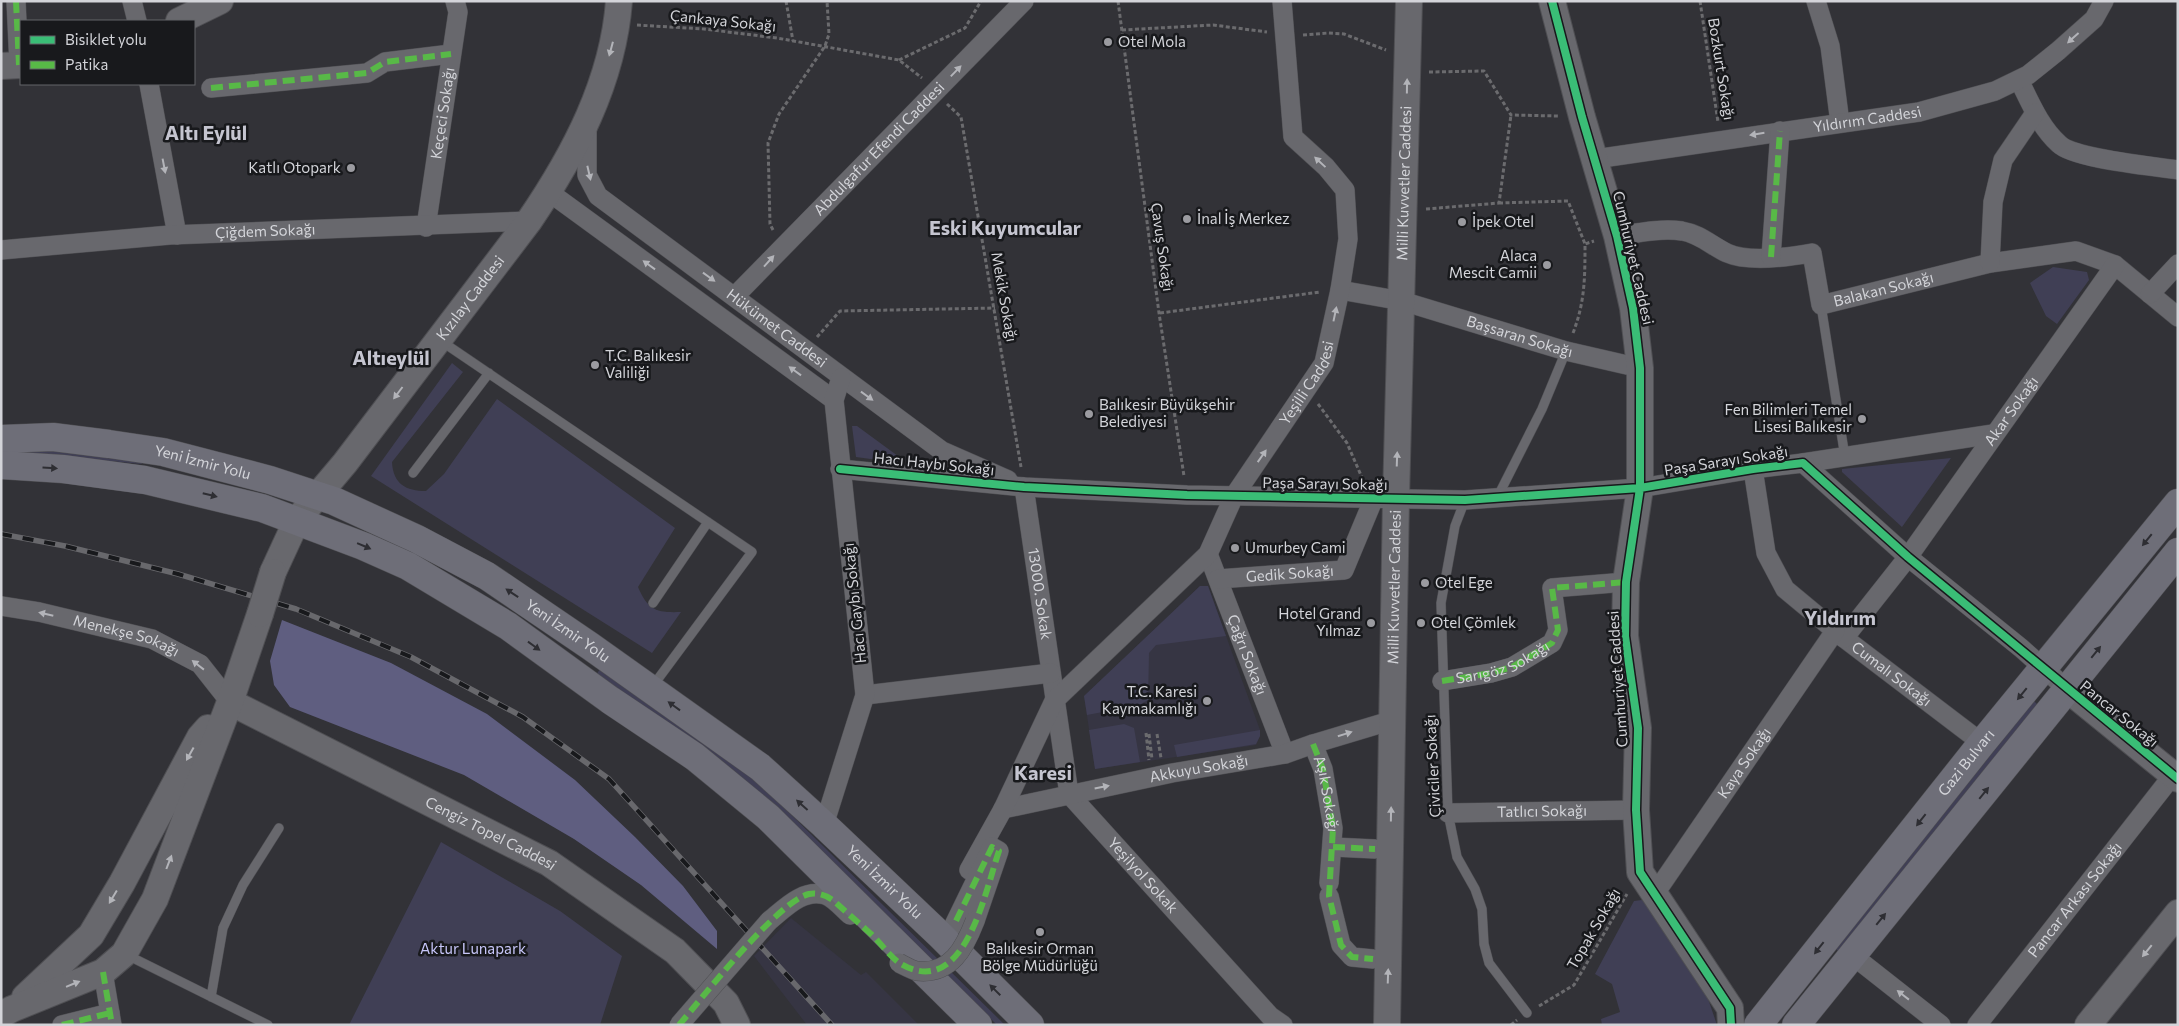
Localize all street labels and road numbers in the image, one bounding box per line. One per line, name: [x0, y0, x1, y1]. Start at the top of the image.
street label: Çankaya Sokağı: [669, 5, 777, 35]
street label: Bozkurt Sokağı: [1705, 16, 1739, 121]
street label: Keçeci Sokağı: [426, 66, 458, 160]
street label: Abdulgafur Efendi Caddesi: [809, 78, 948, 219]
street label: Yıldırım Caddesi: [1812, 102, 1923, 135]
street label: Milli Kuvvetler Caddesi: [1392, 106, 1414, 261]
street label: Cumhuriyet Caddesi: [1610, 189, 1658, 327]
street label: Çavuş Sokağı: [1148, 201, 1178, 292]
street label: Çiğdem Sokağı: [215, 219, 316, 241]
street label: Mekik Sokağı: [988, 250, 1022, 343]
street label: Kızılay Caddesi: [432, 252, 507, 343]
street label: Balakan Sokağı: [1831, 267, 1935, 310]
street label: Hükümet Caddesi: [724, 285, 831, 371]
street label: Başsaran Sokağı: [1465, 311, 1575, 360]
street label: Yeşilli Caddesi: [1275, 339, 1337, 428]
street label: Akar Sokağı: [1980, 372, 2041, 449]
street label: Yeni İzmir Yolu: [153, 441, 253, 483]
street label: Paşa Sarayı Sokağı: [1663, 441, 1789, 479]
street label: Hacı Haybı Sokağı: [873, 448, 995, 478]
street label: Paşa Sarayı Sokağı: [1262, 473, 1388, 493]
street label: Milli Kuvvetler Caddesi: [1383, 510, 1404, 665]
street label: Hacı Gaybı Sokağı: [839, 542, 869, 664]
street label: 13000. Sokak: [1025, 547, 1056, 641]
street label: Gedik Sokağı: [1245, 561, 1334, 585]
street label: Yeni İzmir Yolu: [522, 595, 614, 665]
street label: Menekşe Sokağı: [72, 610, 183, 660]
street label: Cumhuriyet Caddesi: [1603, 610, 1631, 748]
street label: Çağrı Sokağı: [1224, 612, 1271, 697]
street label: Sarıgöz Sokağı: [1454, 637, 1552, 687]
street label: Cumalı Sokağı: [1848, 637, 1936, 710]
street label: Pancar Sokağı: [2077, 676, 2162, 750]
street label: Çiviciler Sokağı: [1420, 714, 1444, 818]
street label: Kaya Sokağı: [1713, 724, 1774, 801]
street label: Gazi Bulvarı: [1934, 725, 1998, 799]
street label: Akkuyu Sokağı: [1148, 750, 1249, 786]
street label: Aşık Sokağı: [1310, 752, 1343, 833]
street label: Cengiz Topel Caddesi: [423, 792, 560, 873]
street label: Tatlıcı Sokağı: [1497, 801, 1587, 820]
street label: Yeşilyol Sokak: [1105, 833, 1182, 916]
street label: Pancar Arkası Sokağı: [2024, 838, 2125, 961]
street label: Yeni İzmir Yolu: [843, 841, 927, 922]
street label: Topak Sokağı: [1563, 885, 1624, 972]

